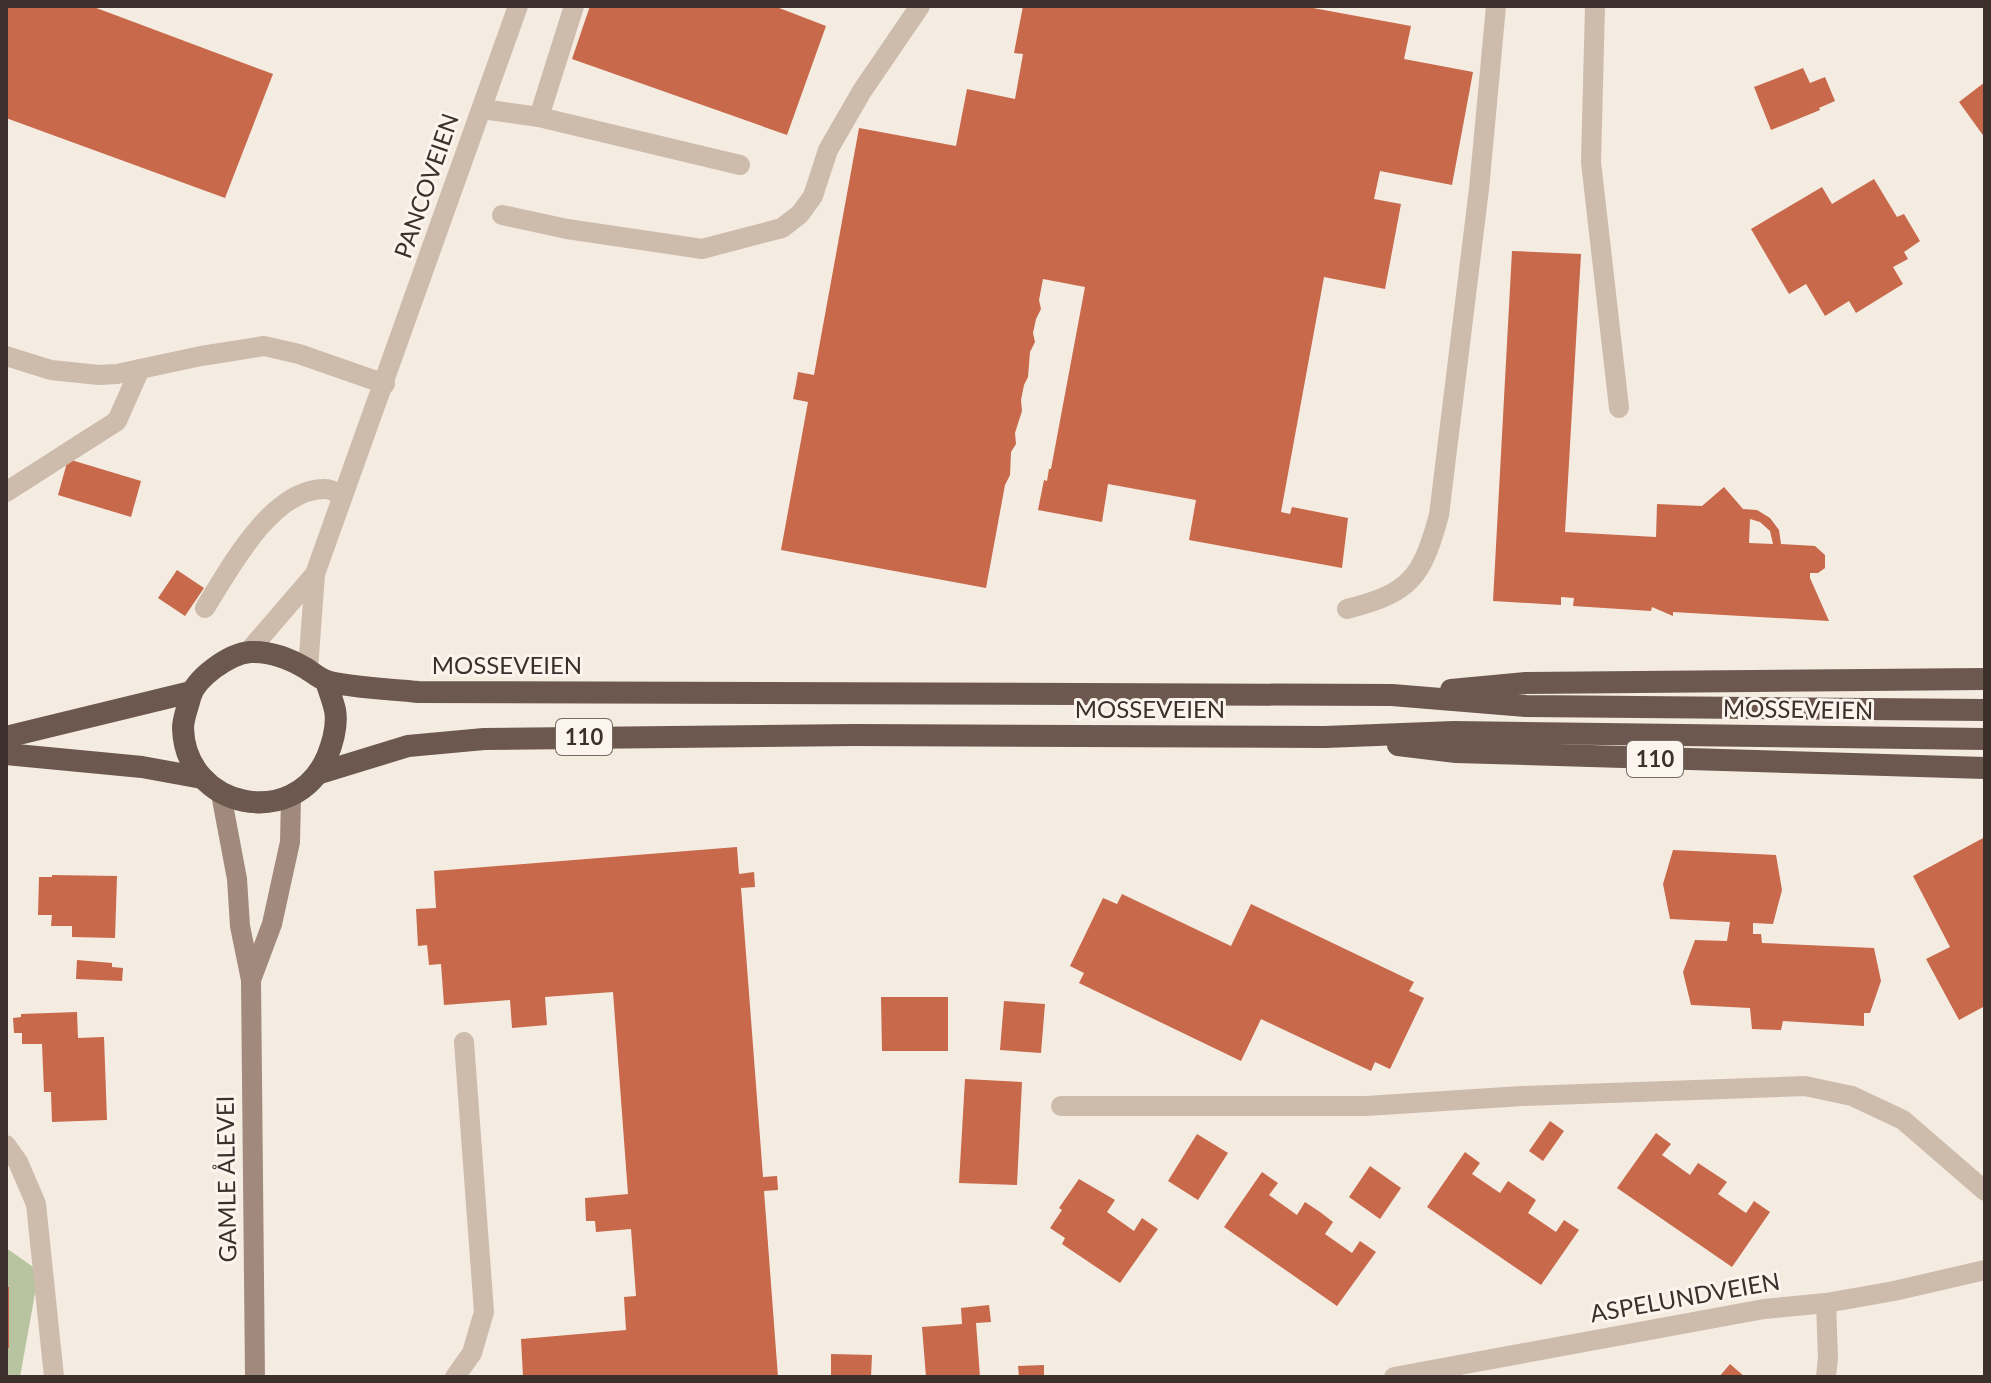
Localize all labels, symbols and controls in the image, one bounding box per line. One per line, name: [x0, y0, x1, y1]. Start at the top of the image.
street label: PANCOVEIEN: [387, 109, 464, 262]
street label: MOSSEVEIEN: [432, 650, 582, 679]
street label: MOSSEVEIEN: [1723, 693, 1873, 724]
street label: MOSSEVEIEN: [1075, 694, 1225, 723]
road number: 110: [556, 719, 612, 755]
road number: 110: [1627, 741, 1683, 777]
street label: GAMLE ÅLEVEI: [210, 1095, 241, 1263]
street label: ASPELUNDVEIEN: [1588, 1266, 1782, 1327]

